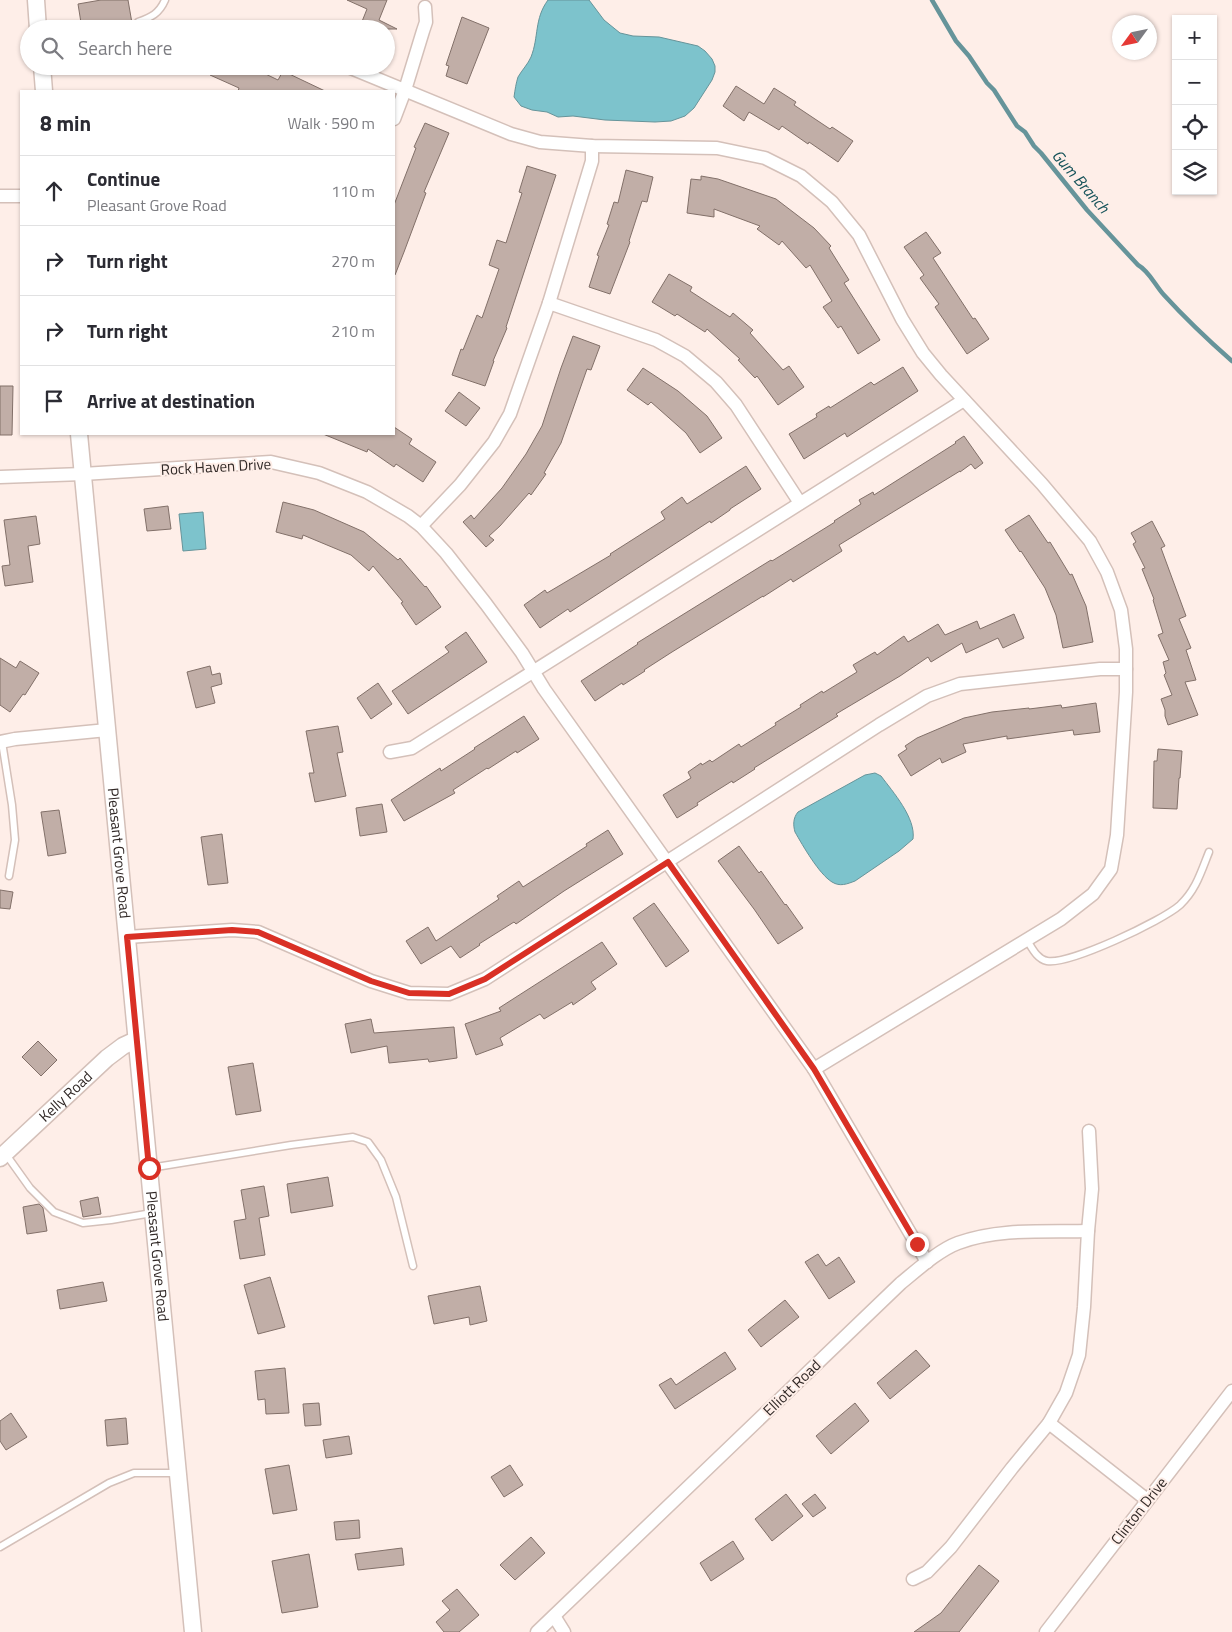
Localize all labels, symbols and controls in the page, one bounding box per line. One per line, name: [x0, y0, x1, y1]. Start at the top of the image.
north arrow: [1112, 15, 1157, 60]
map controls: [1172, 15, 1217, 195]
button: +: [1172, 15, 1217, 60]
search box: [20, 20, 395, 75]
text: Search here: [78, 33, 172, 62]
icon: search: [38, 34, 66, 62]
button: −: [1172, 60, 1217, 105]
button: locate: [1172, 105, 1217, 150]
text: 8 min: [40, 107, 91, 139]
text: Walk · 590 m: [287, 111, 375, 135]
water label: Gum Branch: [1047, 144, 1116, 219]
button: layers: [1172, 150, 1217, 195]
text: Continue: [87, 164, 160, 193]
icon: ahead: [40, 177, 68, 205]
text: 110 m: [331, 179, 375, 203]
text: Pleasant Grove Road: [87, 193, 227, 217]
text: Turn right: [87, 246, 168, 275]
icon: right: [40, 247, 68, 275]
text: 270 m: [331, 249, 375, 273]
text: Turn right: [87, 316, 168, 345]
icon: right: [40, 317, 68, 345]
text: 210 m: [331, 319, 375, 343]
text: Arrive at destination: [87, 386, 255, 415]
icon: arrive: [40, 387, 68, 415]
street label: Rock Haven Drive: [160, 452, 272, 481]
street label: Pleasant Grove Road: [102, 787, 137, 919]
street label: Kelly Road: [33, 1065, 97, 1127]
route start: [138, 1157, 161, 1180]
street label: Pleasant Grove Road: [140, 1190, 175, 1323]
route end: [906, 1233, 929, 1256]
street label: Elliott Road: [758, 1354, 826, 1421]
street label: Clinton Drive: [1105, 1472, 1172, 1549]

